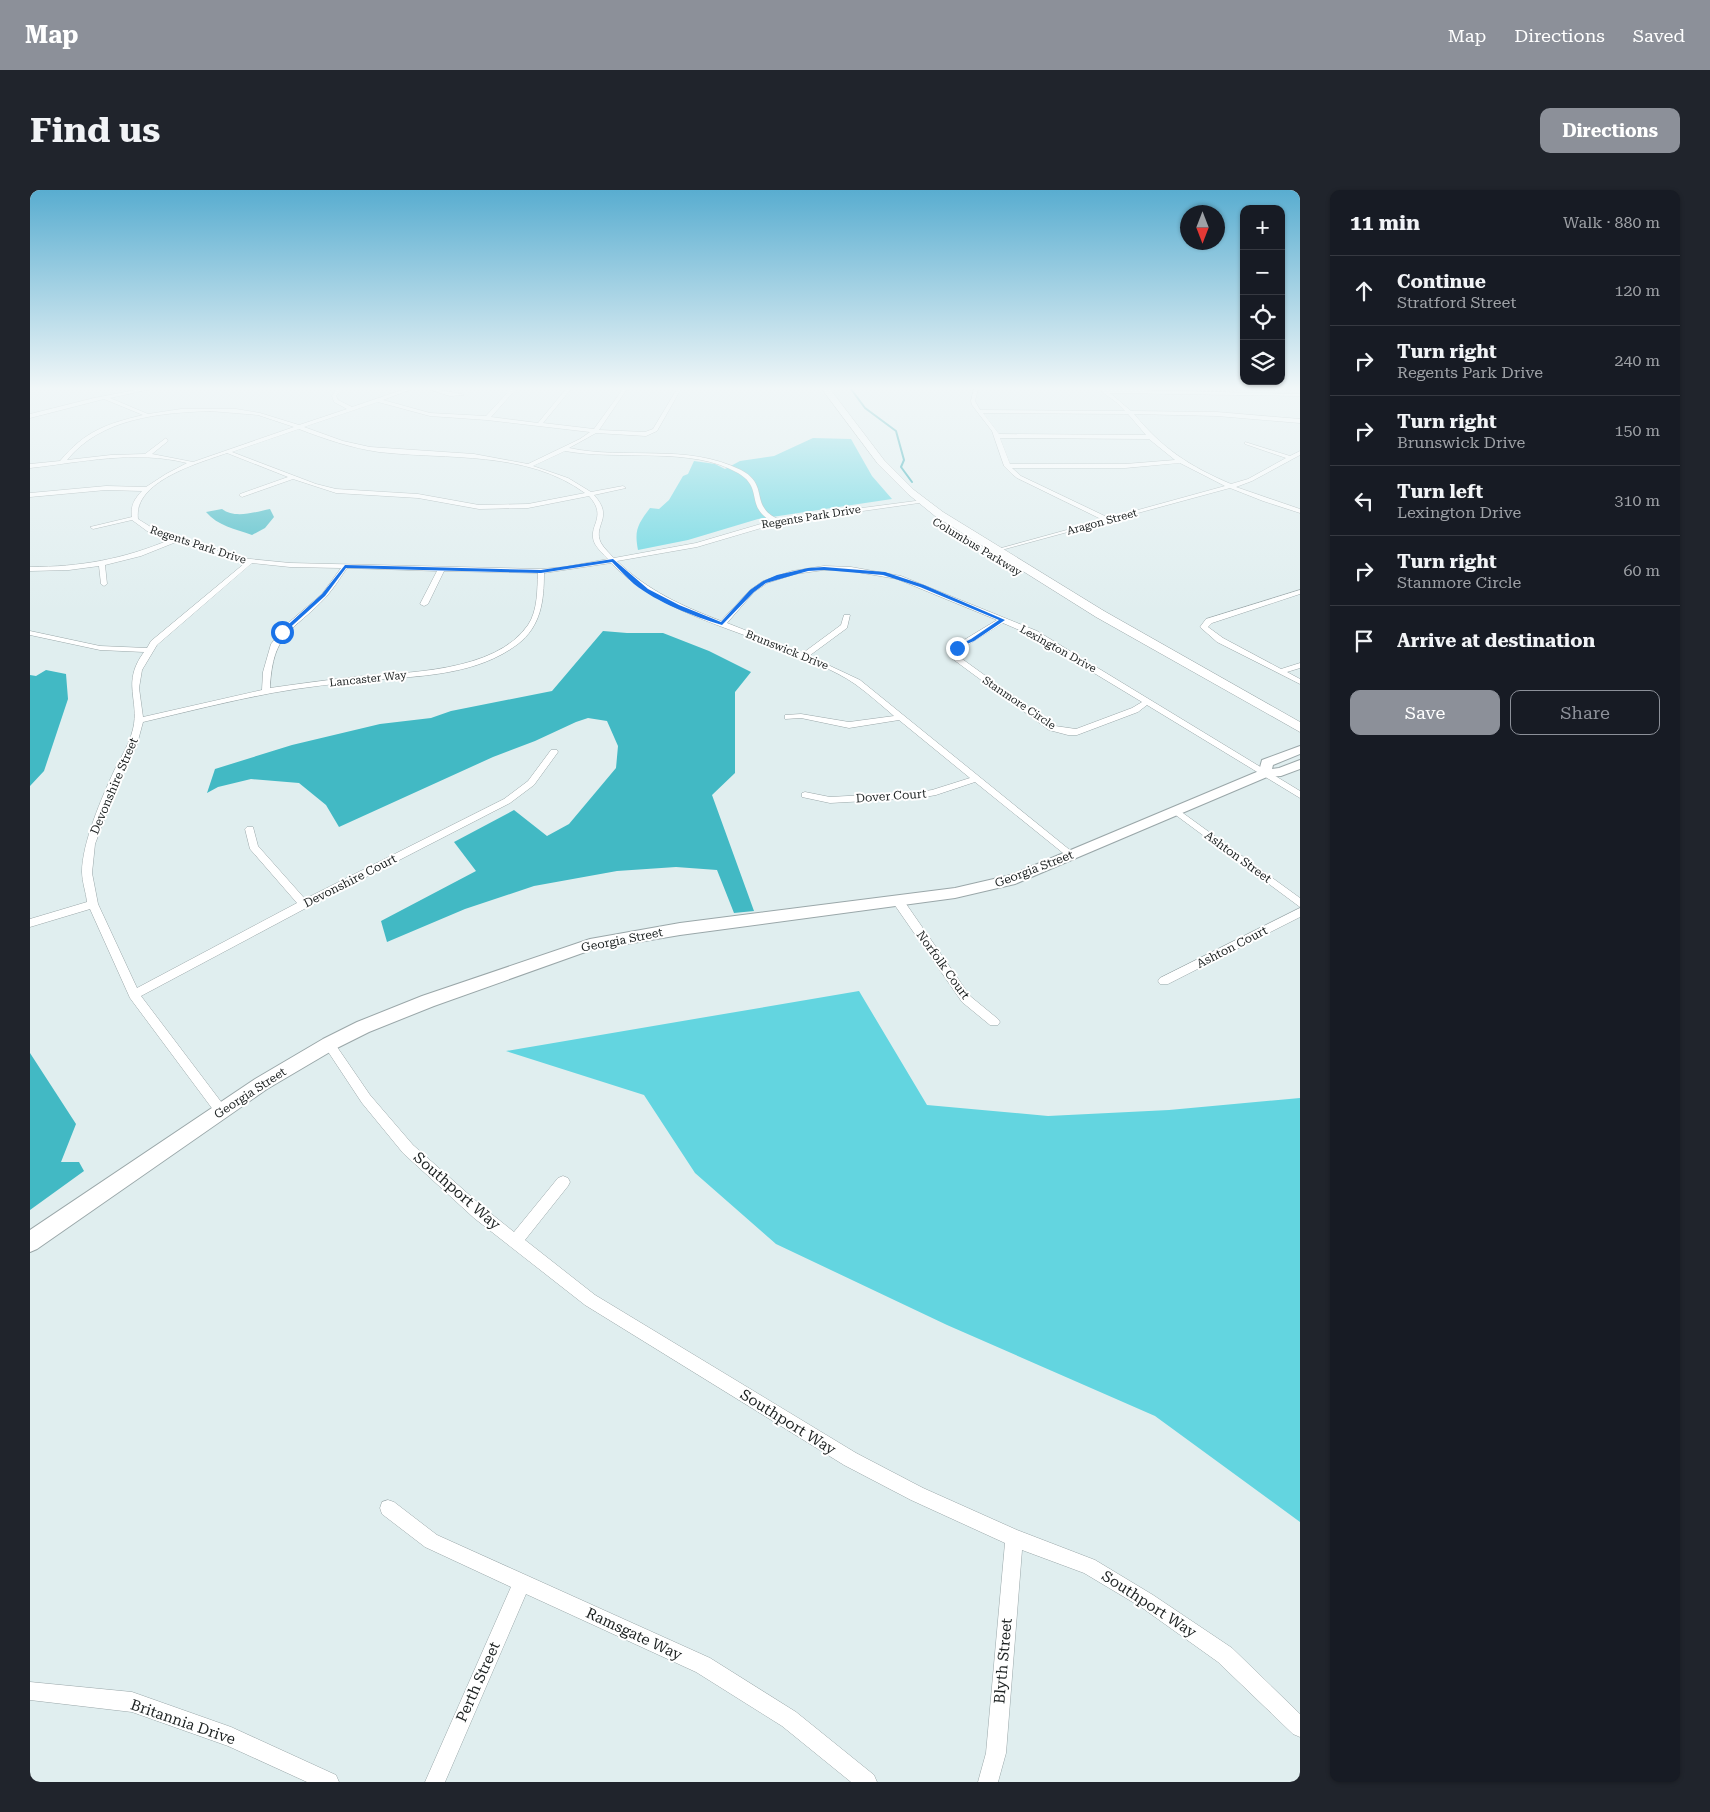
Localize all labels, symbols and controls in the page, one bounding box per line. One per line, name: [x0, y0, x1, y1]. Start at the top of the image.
text: Map: [25, 21, 79, 49]
text: Map: [1448, 25, 1486, 46]
text: Directions: [1514, 25, 1605, 46]
text: Saved: [1633, 25, 1685, 46]
button: Directions: [1540, 108, 1680, 153]
text: Find us: [30, 110, 160, 151]
north arrow: [1180, 205, 1225, 250]
map controls: [1240, 205, 1285, 385]
button: +: [1240, 205, 1285, 250]
text: 11 min: [1350, 211, 1420, 235]
text: Walk · 880 m: [1563, 213, 1660, 232]
button: −: [1240, 250, 1285, 295]
text: Continue: [1397, 270, 1486, 293]
icon: ahead: [1350, 277, 1378, 305]
text: 120 m: [1614, 281, 1660, 300]
text: Stratford Street: [1397, 293, 1516, 312]
button: locate: [1240, 295, 1285, 340]
button: layers: [1240, 340, 1285, 385]
text: Turn right: [1397, 340, 1497, 363]
icon: right: [1350, 347, 1378, 375]
text: 240 m: [1614, 351, 1660, 370]
text: Regents Park Drive: [1397, 363, 1543, 382]
text: Turn right: [1397, 410, 1497, 433]
icon: right: [1350, 417, 1378, 445]
text: 150 m: [1614, 421, 1660, 440]
text: Brunswick Drive: [1397, 433, 1525, 452]
text: Turn left: [1397, 480, 1483, 503]
icon: left: [1350, 487, 1378, 515]
text: 310 m: [1614, 491, 1660, 510]
street label: Regents Park Drive: [760, 503, 862, 531]
text: Lexington Drive: [1397, 503, 1521, 522]
street label: Aragon Street: [1065, 506, 1139, 538]
street label: Columbus Parkway: [930, 515, 1025, 579]
street label: Regents Park Drive: [148, 523, 248, 567]
text: Turn right: [1397, 550, 1497, 573]
icon: right: [1350, 557, 1378, 585]
text: 60 m: [1623, 561, 1660, 580]
text: Stanmore Circle: [1397, 573, 1521, 592]
route start: [271, 621, 294, 644]
street label: Lexington Drive: [1017, 623, 1099, 675]
street label: Brunswick Drive: [744, 627, 830, 673]
icon: arrive: [1350, 627, 1378, 655]
text: Arrive at destination: [1397, 629, 1595, 652]
route end: [946, 637, 969, 660]
street label: Lancaster Way: [329, 668, 408, 690]
street label: Stanmore Circle: [980, 674, 1058, 732]
button: Save: [1350, 690, 1500, 735]
button: Share: [1510, 690, 1660, 735]
street label: Devonshire Street: [87, 735, 141, 836]
street label: Dover Court: [855, 787, 927, 805]
street label: Ashton Street: [1202, 828, 1274, 886]
street label: Georgia Street: [993, 847, 1076, 890]
street label: Devonshire Court: [301, 851, 399, 910]
street label: Ashton Court: [1194, 923, 1270, 971]
street label: Georgia Street: [580, 925, 665, 955]
street label: Norfolk Court: [913, 928, 973, 1002]
street label: Georgia Street: [211, 1064, 289, 1121]
street label: Southport Way: [410, 1148, 504, 1234]
street label: Southport Way: [737, 1385, 839, 1459]
street label: Southport Way: [1098, 1567, 1200, 1641]
street label: Ramsgate Way: [583, 1604, 685, 1664]
street label: Blyth Street: [990, 1617, 1016, 1705]
street label: Perth Street: [452, 1639, 504, 1725]
street label: Britannia Drive: [128, 1696, 238, 1748]

